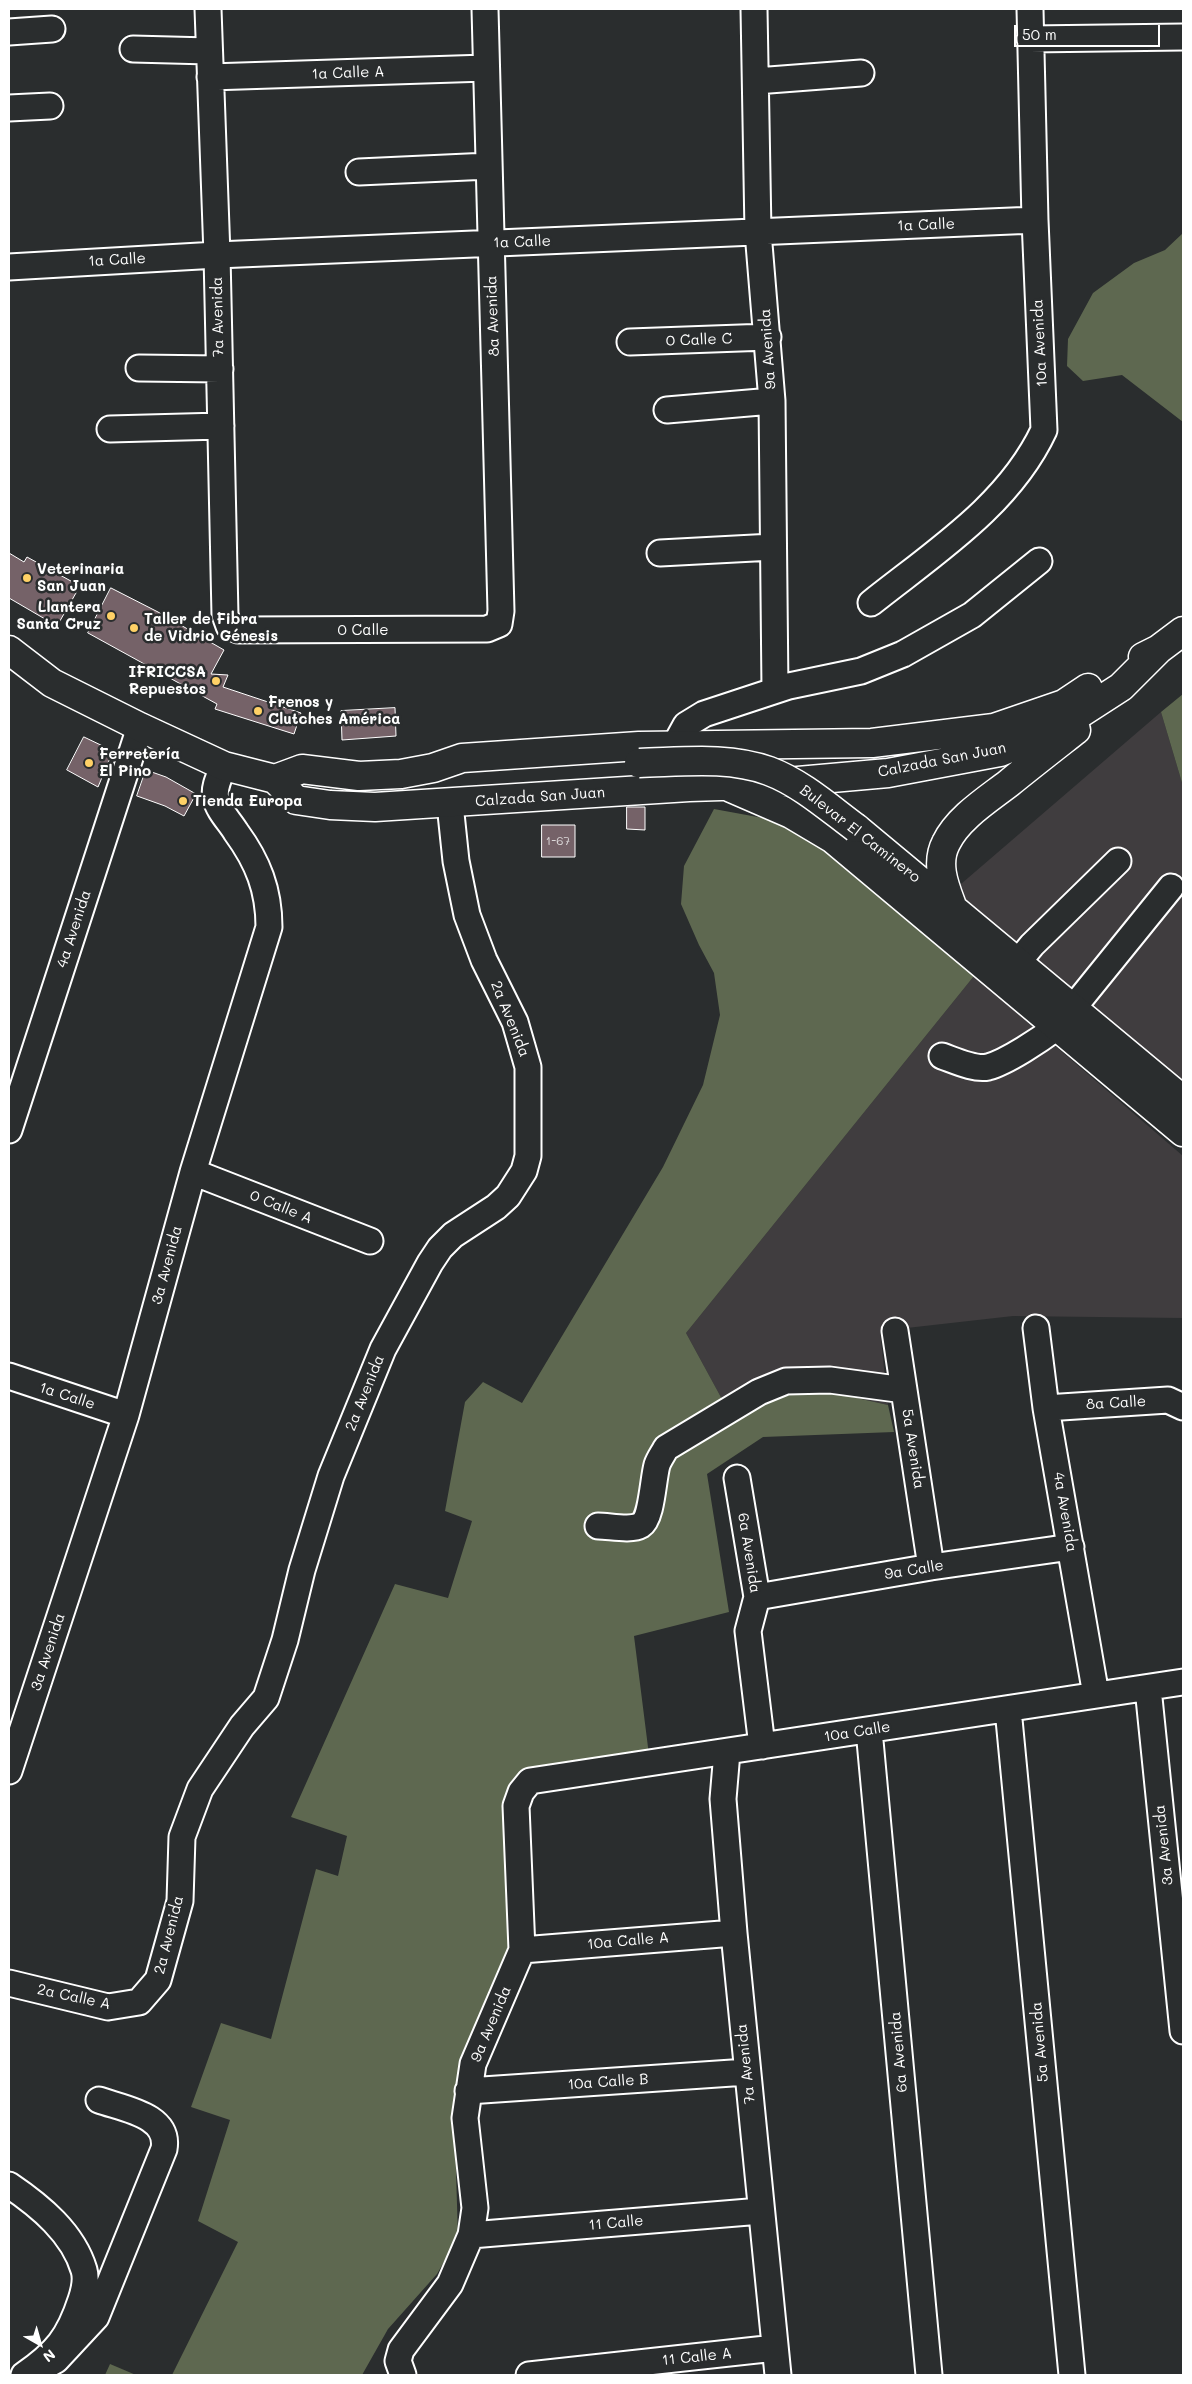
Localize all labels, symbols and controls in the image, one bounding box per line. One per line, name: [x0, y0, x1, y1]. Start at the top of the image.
scale bar: [1017, 15, 1163, 47]
text: 50 m: [1022, 24, 1057, 44]
street label: 1a Calle A: [311, 63, 385, 83]
street label: 1a Calle: [897, 215, 955, 235]
street label: 1a Calle: [493, 232, 551, 252]
street label: 1a Calle: [88, 250, 146, 270]
street label: 8a Avenida: [483, 275, 503, 357]
street label: 7a Avenida: [208, 277, 228, 357]
street label: 10a Avenida: [1029, 299, 1051, 387]
street label: 9a Avenida: [756, 308, 780, 390]
street label: 0 Calle C: [665, 330, 733, 350]
place label: Veterinaria San Juan: [37, 560, 124, 595]
marker: Veterinaria San Juan: [21, 572, 33, 584]
place label: Llantera Santa Cruz: [17, 598, 101, 633]
marker: Llantera Santa Cruz: [105, 610, 117, 622]
place label: Taller de Fibra de Vidrio Génesis: [144, 610, 278, 645]
street label: 0 Calle: [338, 621, 388, 639]
marker: Taller de Fibra de Vidrio Génesis: [128, 622, 140, 634]
place label: IFRICCSA Repuestos: [129, 663, 206, 698]
marker: IFRICCSA Repuestos: [210, 675, 222, 687]
place label: Frenos y Clutches América: [268, 693, 400, 728]
marker: Frenos y Clutches América: [252, 705, 264, 717]
street label: Calzada San Juan: [876, 739, 1008, 781]
place label: Ferretería El Pino: [99, 745, 180, 780]
marker: Ferretería El Pino: [83, 757, 95, 769]
street label: Bulevar El Caminero: [796, 781, 924, 887]
street label: Calzada San Juan: [474, 783, 606, 811]
place label: Tienda Europa: [193, 792, 302, 810]
marker: Tienda Europa: [177, 795, 189, 807]
house number: 1-67: [546, 834, 570, 848]
street label: 4a Avenida: [53, 888, 95, 970]
street label: 2a Avenida: [487, 978, 533, 1060]
street label: 0 Calle A: [247, 1186, 315, 1228]
street label: 3a Avenida: [148, 1224, 186, 1306]
street label: 2a Avenida: [342, 1352, 388, 1434]
street label: 1a Calle: [37, 1379, 97, 1413]
street label: 8a Calle: [1086, 1392, 1146, 1414]
street label: 5a Avenida: [898, 1408, 928, 1490]
street label: 4a Avenida: [1049, 1471, 1081, 1553]
street label: 6a Avenida: [734, 1512, 764, 1594]
street label: 9a Calle: [883, 1556, 945, 1584]
street label: 3a Avenida: [27, 1611, 69, 1693]
street label: 10a Calle: [823, 1718, 891, 1746]
street label: 3a Avenida: [1151, 1804, 1177, 1886]
street label: 2a Avenida: [151, 1894, 187, 1976]
street label: 10a Calle A: [586, 1928, 670, 1954]
street label: 2a Calle A: [36, 1980, 112, 2014]
street label: 9a Avenida: [467, 1983, 515, 2065]
street label: 5a Avenida: [1028, 2001, 1052, 2083]
street label: 6a Avenida: [887, 2011, 911, 2093]
street label: 7a Avenida: [733, 2023, 759, 2105]
street label: 10a Calle B: [567, 2070, 649, 2094]
street label: 11 Calle: [588, 2212, 644, 2234]
north arrow: [15, 2319, 65, 2369]
street label: 11 Calle A: [661, 2344, 733, 2370]
text: N: [40, 2345, 60, 2367]

